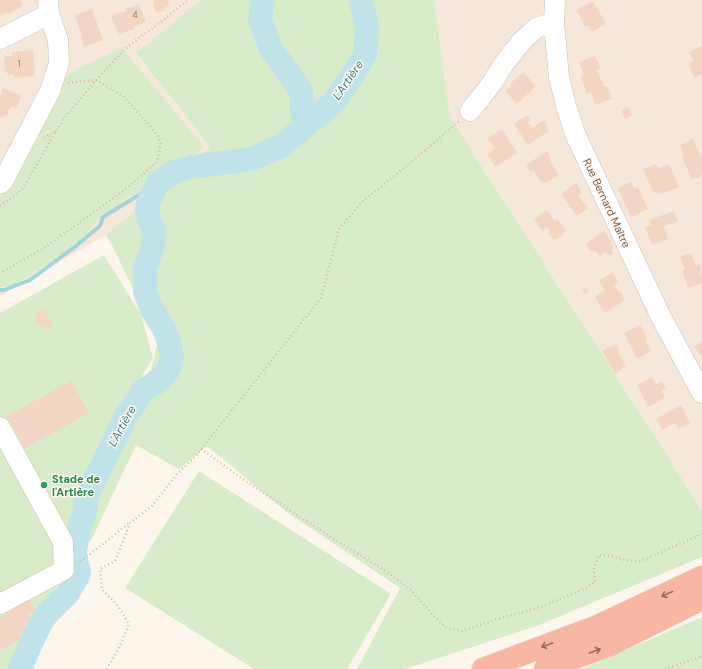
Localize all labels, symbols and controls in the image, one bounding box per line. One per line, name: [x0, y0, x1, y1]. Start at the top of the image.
house number: 4: [132, 9, 138, 21]
water label: L'Artière: [329, 57, 367, 103]
house number: 1: [18, 58, 21, 70]
street label: Rue Bernard Maître: [580, 156, 634, 250]
water label: L'Artière: [104, 403, 140, 449]
place label: Stade de l'Artière: [52, 472, 100, 499]
marker: Stade de l'Artière: [39, 480, 49, 490]
one-way arrow: [661, 591, 673, 598]
one-way arrow: [542, 641, 554, 649]
one-way arrow: [588, 646, 600, 654]

